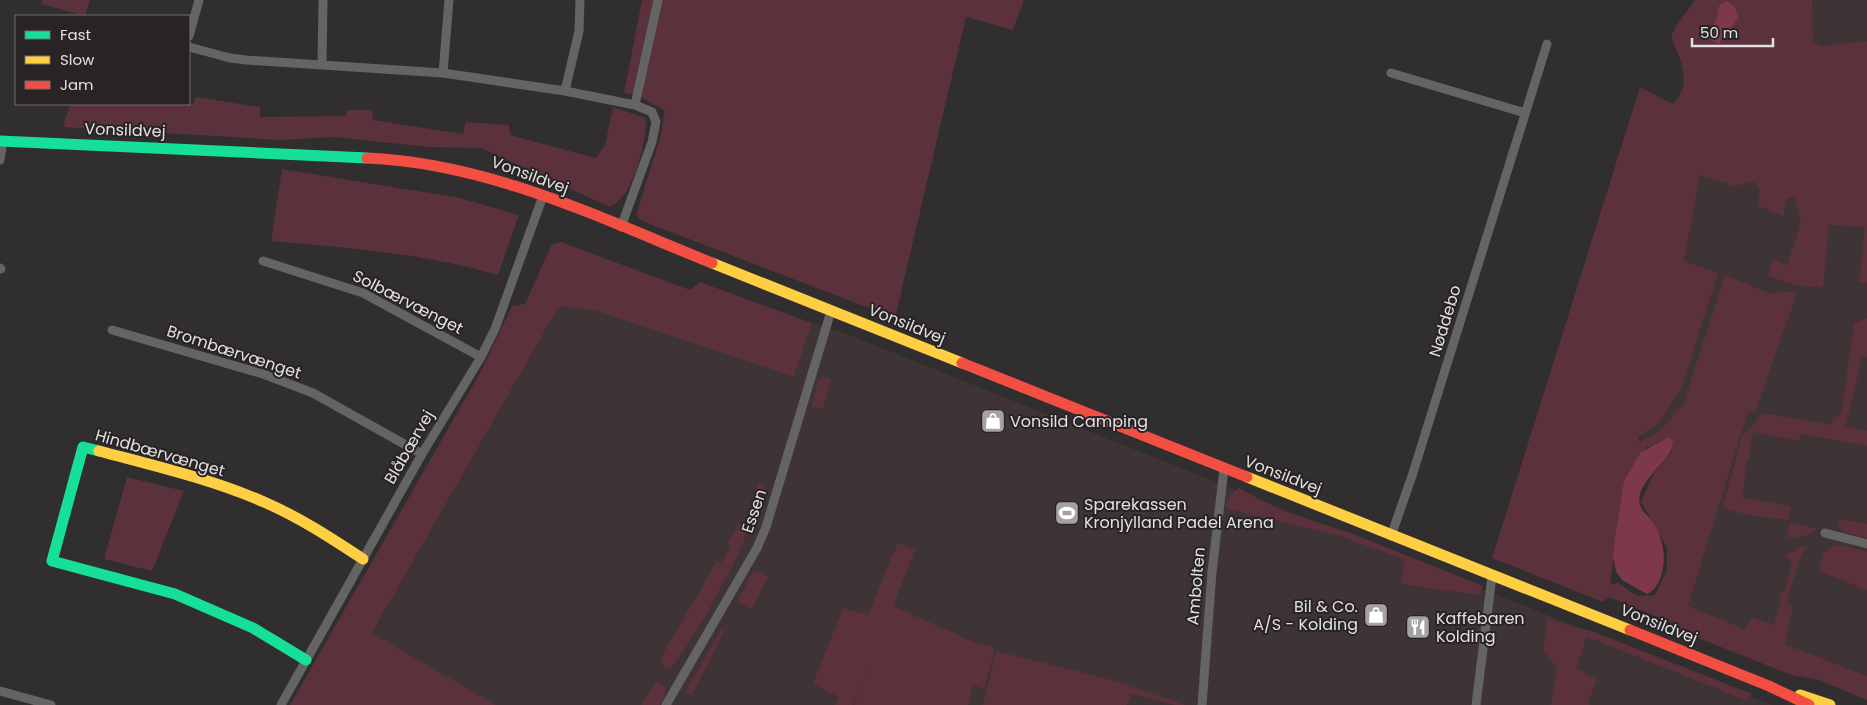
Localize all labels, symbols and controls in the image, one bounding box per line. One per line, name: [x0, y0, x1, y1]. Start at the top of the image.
legend: [15, 15, 190, 105]
scale bar: [1692, 15, 1773, 47]
text: 50 m: [1700, 22, 1738, 43]
text: Fast: [60, 24, 91, 45]
text: Slow: [60, 49, 95, 70]
text: Jam: [60, 74, 94, 95]
street label: Vonsildvej: [84, 117, 166, 143]
street label: Vonsildvej: [488, 150, 572, 200]
street label: Solbærvænget: [349, 264, 467, 340]
street label: Nøddebo: [1423, 282, 1467, 360]
street label: Vonsildvej: [865, 298, 949, 350]
street label: Brombærvænget: [164, 319, 304, 385]
street label: Blåbærvej: [379, 406, 439, 488]
shop icon: Vonsild Camping: [980, 408, 1006, 434]
place label: Vonsild Camping: [1010, 410, 1148, 433]
street label: Hindbærvænget: [93, 424, 228, 483]
street label: Vonsildvej: [1241, 450, 1325, 500]
street label: Essen: [736, 486, 772, 536]
place label: Sparekassen Kronjylland Padel Arena: [1084, 493, 1274, 534]
sports icon: Sparekassen Kronjylland Padel Arena: [1054, 500, 1080, 526]
street label: Ambolten: [1181, 546, 1211, 626]
place label: Bil & Co. A/S - Kolding: [1253, 595, 1358, 636]
street label: Vonsildvej: [1617, 598, 1701, 650]
shop icon: Bil & Co. A/S - Kolding: [1363, 602, 1389, 628]
place label: Kaffebaren Kolding: [1436, 607, 1525, 648]
restaurant icon: Kaffebaren Kolding: [1405, 614, 1431, 640]

